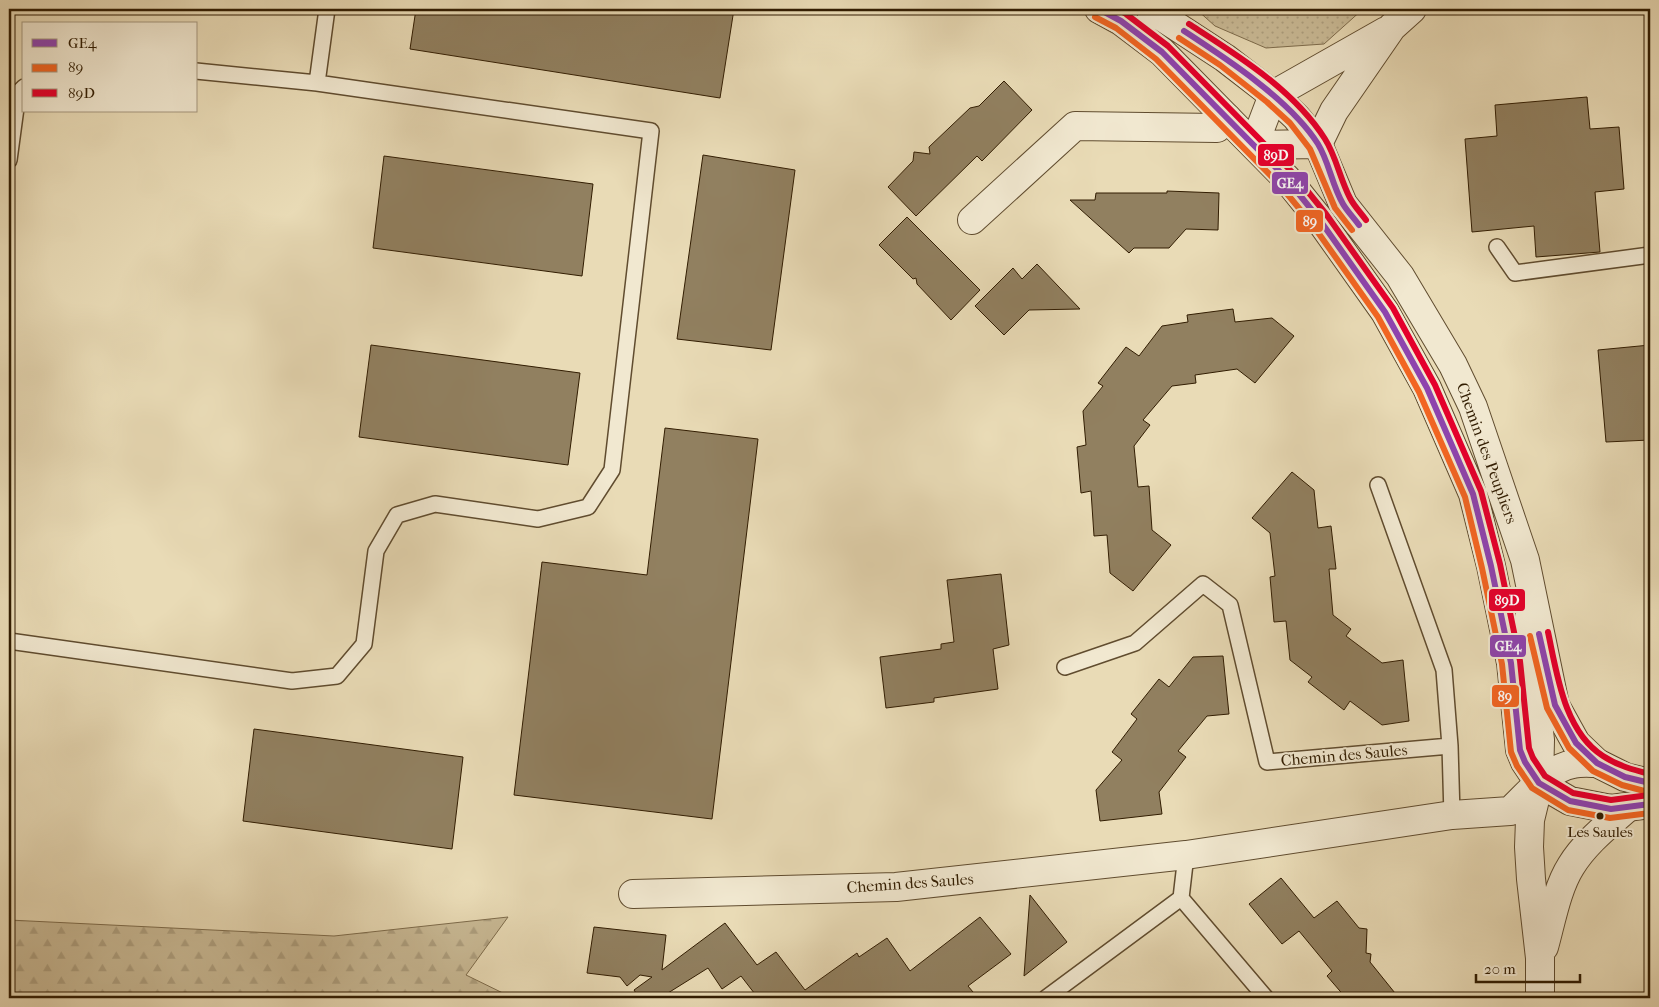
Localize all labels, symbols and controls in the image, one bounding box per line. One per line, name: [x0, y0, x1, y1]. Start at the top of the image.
legend: [22, 22, 198, 112]
text: GE4: [68, 34, 98, 52]
text: 89: [68, 58, 84, 76]
text: 89D: [68, 84, 95, 102]
line badge: 89D: [1257, 143, 1295, 167]
text: 89D: [1263, 147, 1289, 164]
line badge: GE4: [1271, 171, 1309, 195]
text: GE4: [1277, 175, 1304, 192]
line badge: 89: [1295, 209, 1324, 233]
text: 89: [1303, 213, 1317, 230]
street label: Chemin des Peupliers: [1453, 380, 1521, 526]
line badge: 89D: [1488, 588, 1526, 612]
text: 89D: [1494, 592, 1520, 609]
line badge: GE4: [1489, 634, 1527, 658]
text: GE4: [1495, 638, 1522, 655]
line badge: 89: [1491, 684, 1520, 708]
text: 89: [1498, 688, 1512, 705]
street label: Chemin des Saules: [1280, 740, 1408, 770]
marker: Les Saules: [1595, 811, 1605, 821]
place label: Les Saules: [1567, 823, 1633, 841]
street label: Chemin des Saules: [846, 869, 974, 897]
scale bar: [1476, 952, 1580, 984]
text: 20 m: [1484, 960, 1516, 978]

